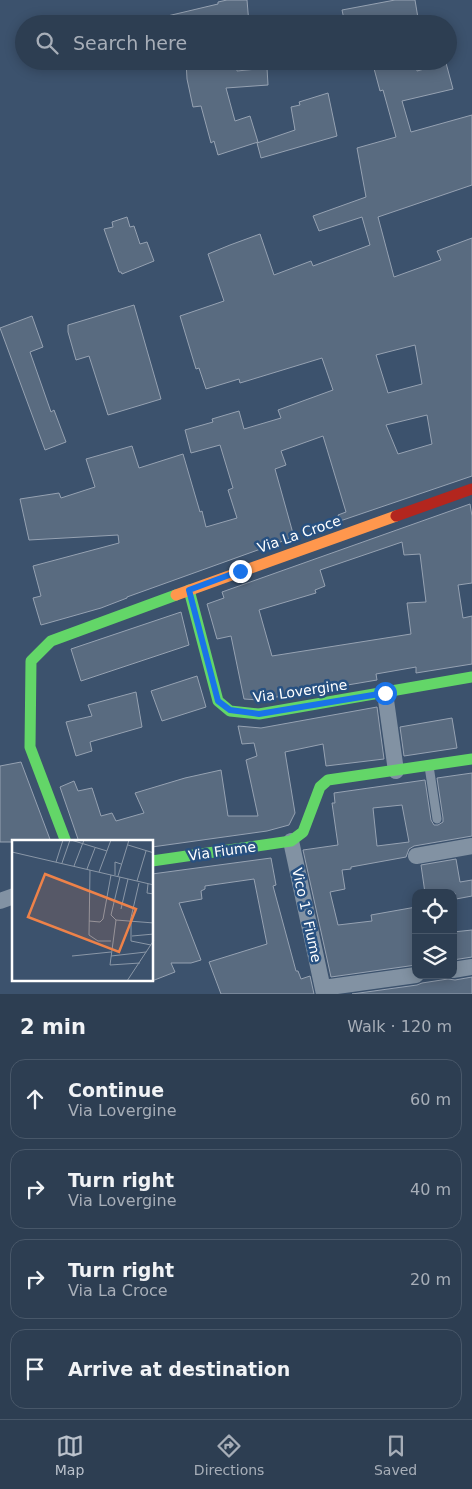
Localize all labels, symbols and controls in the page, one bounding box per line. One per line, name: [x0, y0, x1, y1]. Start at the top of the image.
search box: [15, 15, 457, 70]
icon: search: [33, 29, 61, 57]
text: Search here: [73, 32, 187, 54]
street label: Via La Croce: [255, 512, 343, 556]
route end: [229, 560, 252, 583]
street label: Via Lovergine: [252, 676, 348, 706]
route start: [374, 682, 397, 705]
street label: Via Fiume: [187, 838, 257, 864]
inset map: [12, 840, 154, 982]
street label: Vico 1° Fiume: [289, 866, 325, 964]
map controls: [412, 889, 457, 979]
button: locate: [412, 889, 457, 934]
button: layers: [412, 934, 457, 979]
text: 2 min: [20, 1015, 86, 1039]
text: Walk · 120 m: [347, 1017, 452, 1036]
text: Continue: [68, 1079, 164, 1101]
icon: ahead: [21, 1085, 49, 1113]
text: 60 m: [410, 1090, 451, 1109]
text: Via Lovergine: [68, 1101, 177, 1120]
text: Turn right: [68, 1169, 174, 1191]
icon: right: [21, 1175, 49, 1203]
text: 40 m: [410, 1180, 451, 1199]
text: Via Lovergine: [68, 1191, 177, 1210]
text: Turn right: [68, 1259, 174, 1281]
icon: right: [21, 1265, 49, 1293]
text: 20 m: [410, 1270, 451, 1289]
text: Via La Croce: [68, 1281, 168, 1300]
icon: arrive: [21, 1355, 49, 1383]
text: Arrive at destination: [68, 1358, 290, 1380]
tab: Map: [55, 1432, 84, 1478]
tab: Directions: [194, 1432, 264, 1478]
tab: Saved: [374, 1432, 417, 1478]

